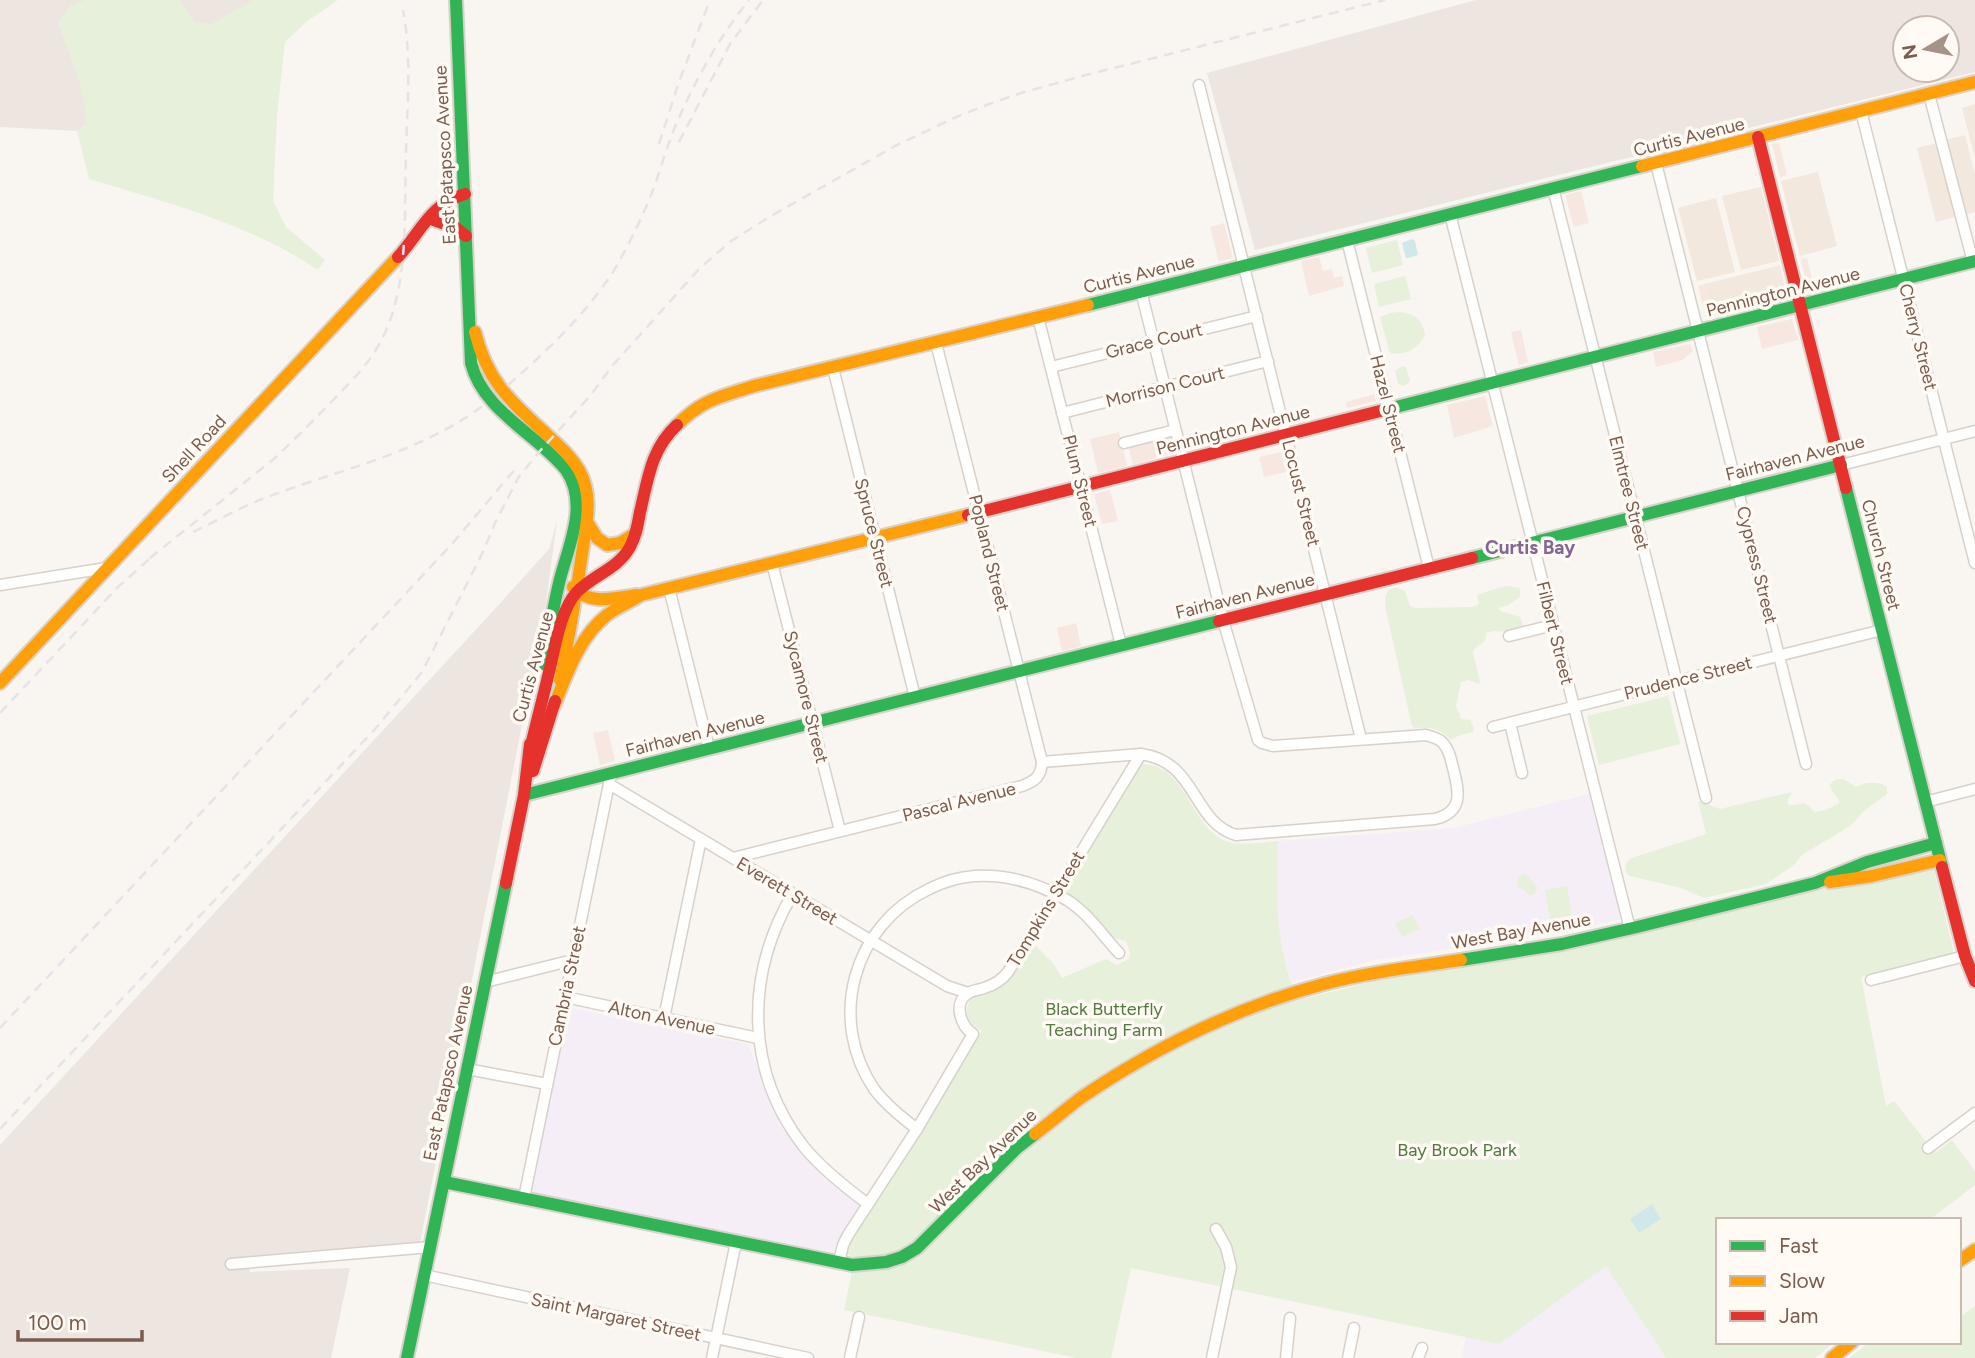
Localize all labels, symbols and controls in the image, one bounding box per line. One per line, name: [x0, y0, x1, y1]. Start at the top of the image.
north arrow: [1891, 14, 1961, 84]
text: N: [1897, 43, 1922, 61]
street label: East Patapsco Avenue: [429, 65, 461, 245]
street label: Curtis Avenue: [1631, 113, 1747, 161]
street label: Curtis Avenue: [1081, 250, 1197, 298]
street label: Pennington Avenue: [1704, 262, 1862, 322]
street label: Cherry Street: [1894, 281, 1942, 393]
street label: Grace Court: [1103, 318, 1205, 364]
street label: Hazel Street: [1365, 353, 1411, 455]
street label: Morrison Court: [1103, 362, 1227, 412]
street label: Pennington Avenue: [1154, 400, 1312, 460]
street label: Shell Road: [157, 411, 231, 487]
street label: Fairhaven Avenue: [1723, 430, 1867, 486]
street label: Plum Street: [1058, 432, 1102, 530]
street label: Elmtree Street: [1604, 433, 1654, 553]
street label: Locust Street: [1277, 437, 1325, 549]
street label: Spruce Street: [850, 476, 898, 590]
street label: Popland Street: [964, 492, 1014, 614]
street label: Church Street: [1857, 497, 1905, 613]
street label: Cypress Street: [1732, 504, 1782, 626]
district label: Curtis Bay: [1485, 536, 1575, 559]
street label: Fairhaven Avenue: [1173, 568, 1317, 624]
street label: Filbert Street: [1532, 579, 1579, 687]
street label: Curtis Avenue: [508, 609, 558, 725]
street label: Sycamore Street: [779, 628, 833, 766]
street label: Prudence Street: [1622, 651, 1755, 705]
street label: Fairhaven Avenue: [623, 706, 767, 762]
street label: Pascal Avenue: [900, 777, 1018, 827]
street label: Tompkins Street: [1003, 847, 1089, 971]
street label: Everett Street: [732, 852, 842, 930]
street label: West Bay Avenue: [1450, 908, 1592, 954]
street label: Cambria Street: [544, 924, 591, 1048]
street label: East Patapsco Avenue: [419, 983, 477, 1163]
street label: Alton Avenue: [607, 996, 718, 1040]
park label: Black Butterfly Teaching Farm: [1045, 998, 1163, 1041]
street label: West Bay Avenue: [925, 1104, 1041, 1218]
park label: Bay Brook Park: [1397, 1139, 1517, 1161]
legend: [1716, 1218, 1961, 1344]
text: Fast: [1779, 1233, 1819, 1258]
text: Slow: [1779, 1268, 1825, 1293]
street label: Saint Margaret Street: [529, 1288, 703, 1346]
scale bar: [18, 1298, 142, 1342]
text: Jam: [1779, 1303, 1818, 1328]
text: 100 m: [28, 1310, 87, 1335]

